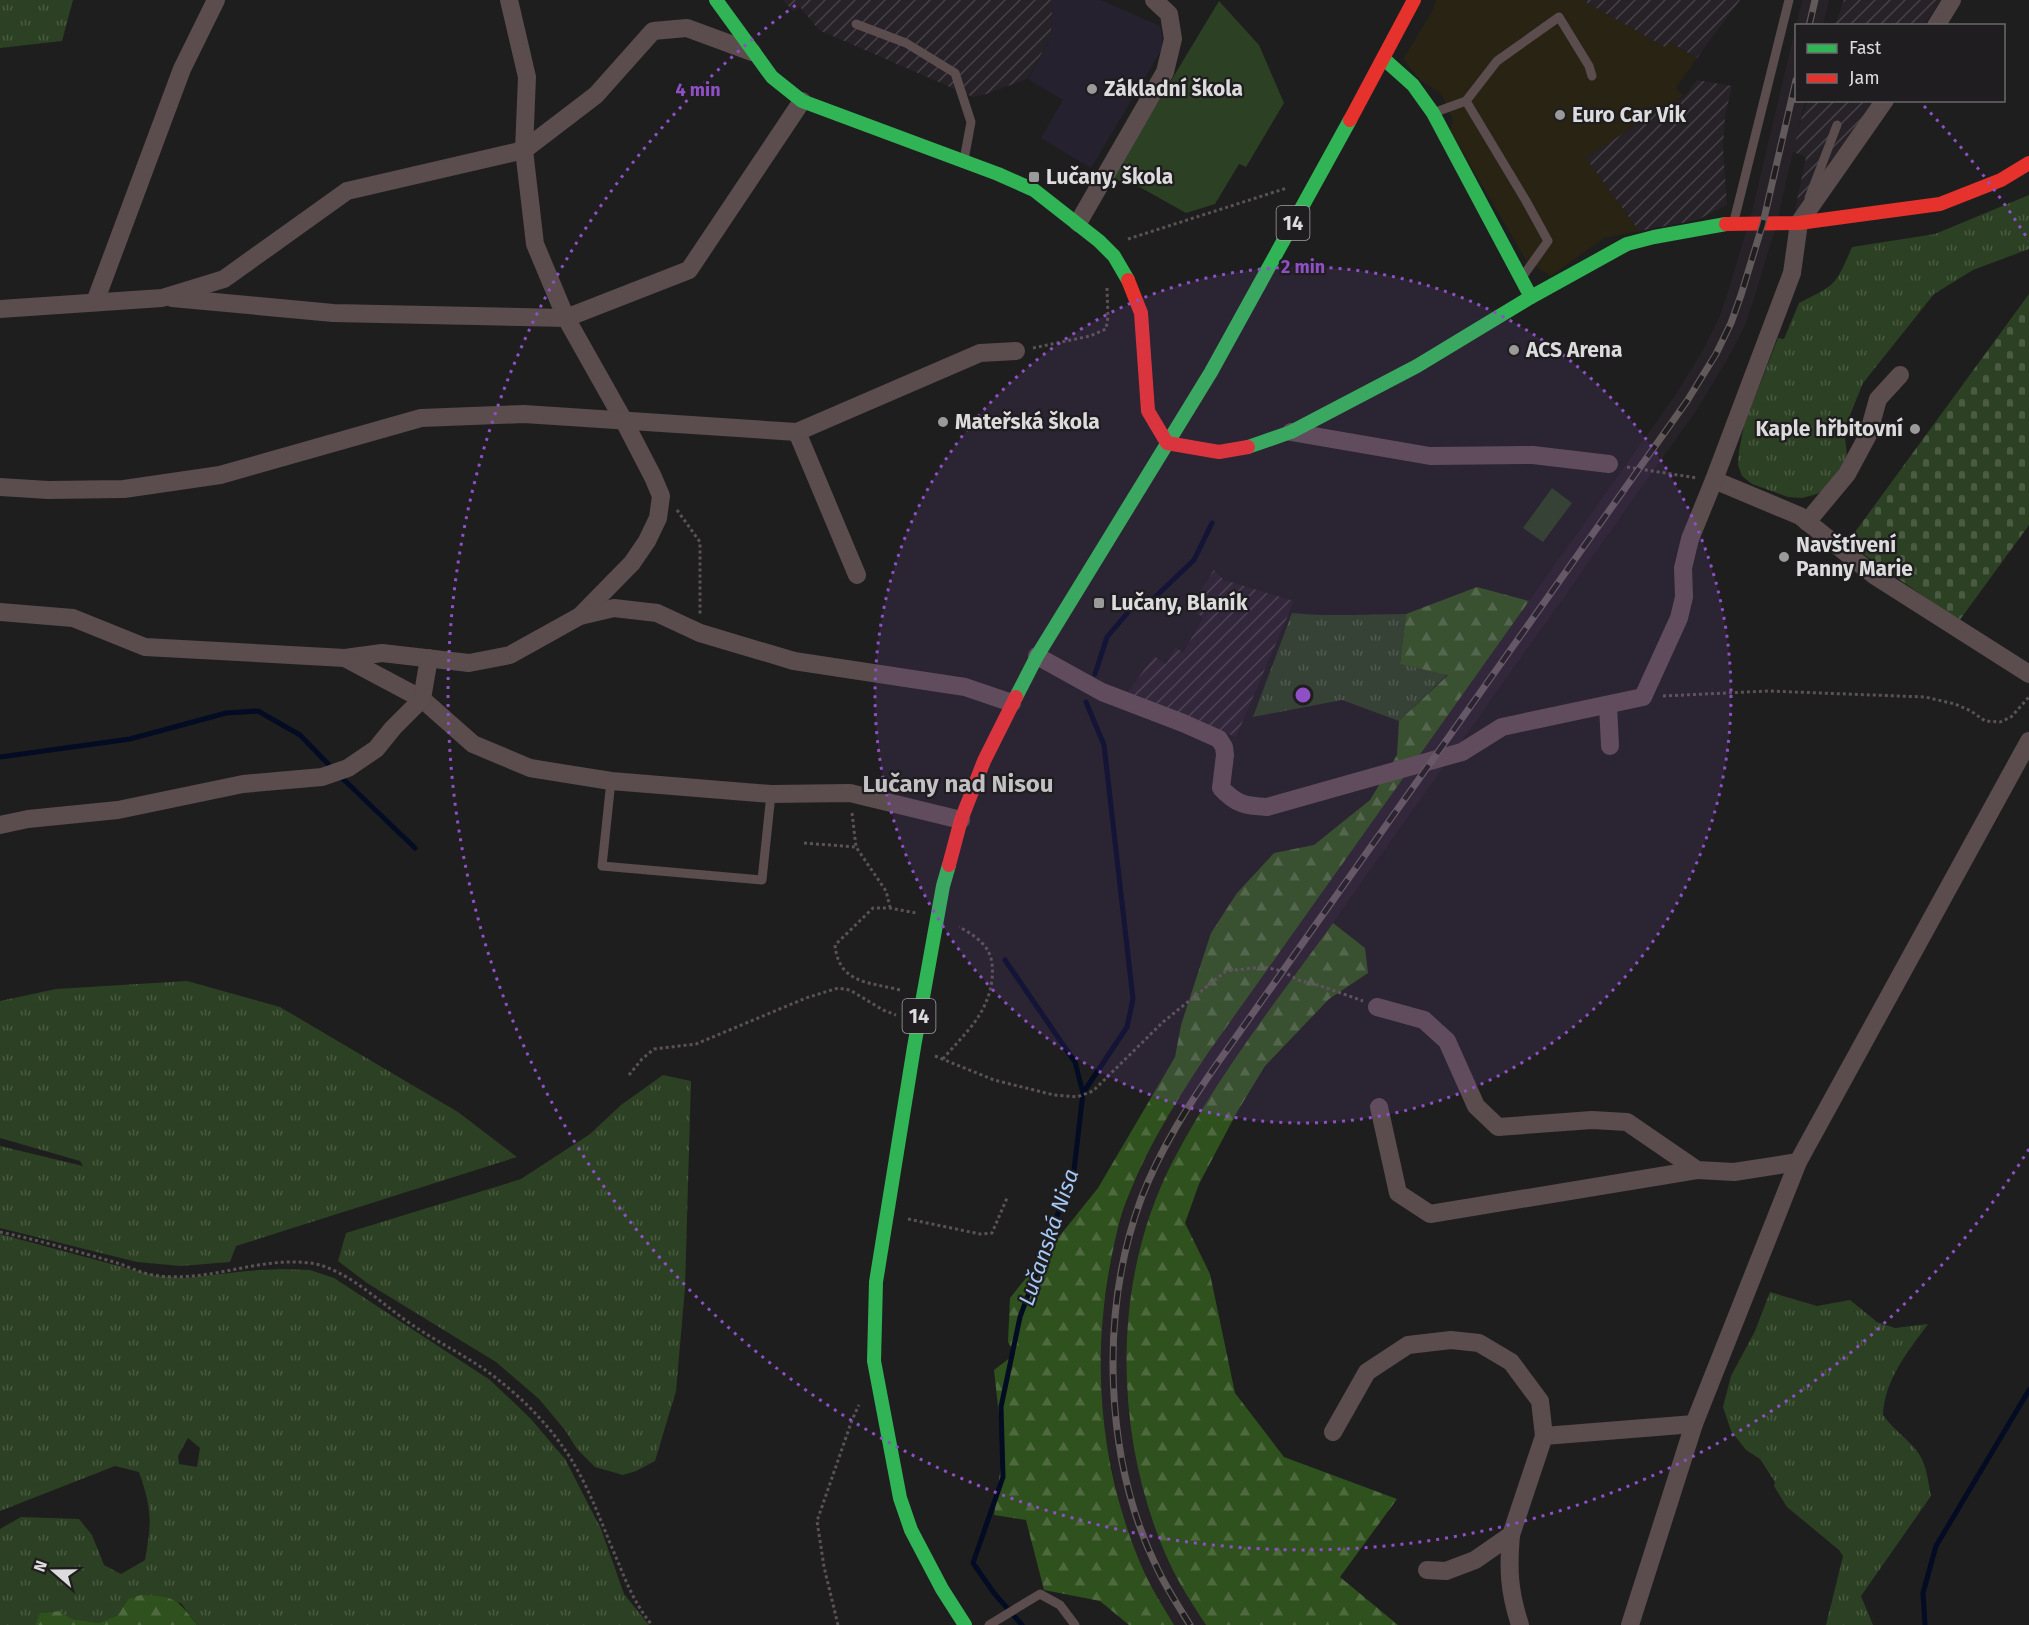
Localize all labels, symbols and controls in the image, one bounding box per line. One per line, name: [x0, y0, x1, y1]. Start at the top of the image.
legend: [1795, 24, 2005, 102]
text: Fast: [1849, 37, 1882, 59]
text: Jam: [1849, 67, 1880, 89]
place label: Základní škola: [1104, 76, 1243, 102]
text: 4 min: [675, 79, 721, 101]
marker: Základní škola: [1085, 82, 1099, 96]
place label: Euro Car Vik: [1572, 102, 1686, 128]
marker: Euro Car Vik: [1553, 108, 1567, 122]
place label: Lučany, škola: [1046, 164, 1173, 190]
marker: Lučany, škola: [1027, 170, 1041, 184]
road number: 14: [1276, 206, 1310, 240]
text: 2 min: [1281, 256, 1325, 278]
place label: ACS Arena: [1525, 337, 1622, 363]
marker: ACS Arena: [1507, 343, 1521, 357]
place label: Mateřská škola: [955, 409, 1100, 435]
marker: Mateřská škola: [936, 415, 950, 429]
place label: Kaple hřbitovní: [1756, 416, 1903, 442]
marker: Kaple hřbitovní: [1908, 422, 1922, 436]
place label: Navštívení Panny Marie: [1796, 532, 1913, 582]
marker: Navštívení Panny Marie: [1777, 550, 1791, 564]
place label: Lučany, Blaník: [1111, 590, 1248, 616]
marker: Lučany, Blaník: [1092, 596, 1106, 610]
centre of rings: [1293, 685, 1313, 705]
district label: Lučany nad Nisou: [862, 770, 1054, 798]
road number: 14: [902, 999, 936, 1033]
water label: Lučanská Nisa: [1013, 1165, 1084, 1309]
north arrow: [24, 1541, 84, 1601]
text: N: [30, 1558, 51, 1574]

